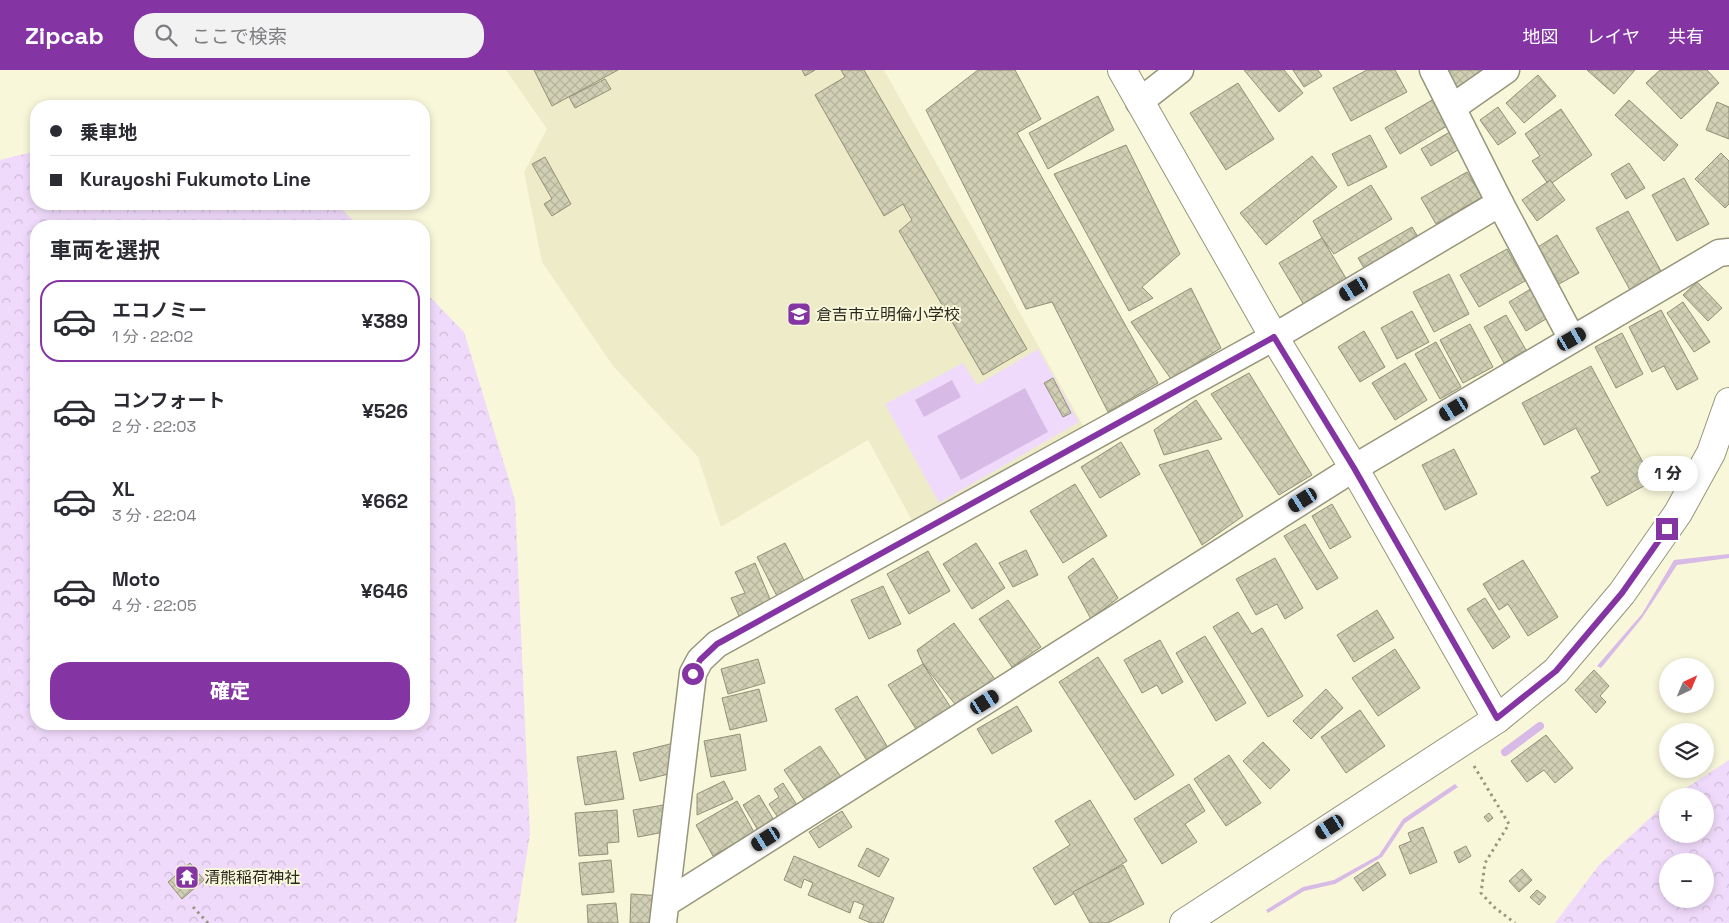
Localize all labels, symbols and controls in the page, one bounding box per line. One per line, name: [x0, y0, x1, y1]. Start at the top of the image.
search box: [134, 13, 484, 58]
text: Zipcab: [25, 20, 104, 51]
icon: search: [152, 21, 180, 49]
text: ここで検索: [192, 24, 287, 49]
text: 地図: [1523, 25, 1559, 48]
text: レイヤ: [1587, 25, 1640, 48]
text: 共有: [1668, 25, 1704, 48]
text: 乗車地: [80, 120, 137, 145]
text: Kurayoshi Fukumoto Line: [80, 167, 311, 192]
text: 車両を選択: [50, 236, 160, 264]
car: [1337, 275, 1370, 303]
text: エコノミー: [112, 298, 207, 323]
icon: car: [52, 299, 97, 344]
school or university icon: 倉吉市立明倫小学校: [786, 301, 812, 327]
place label: 倉吉市立明倫小学校: [816, 304, 960, 325]
text: ¥389: [362, 309, 408, 334]
car: [1555, 325, 1588, 353]
text: 1 分 · 22:02: [112, 326, 193, 347]
text: コンフォート: [112, 388, 225, 413]
icon: car: [52, 389, 97, 434]
car: [1437, 395, 1470, 423]
text: ¥526: [362, 399, 408, 424]
text: 2 分 · 22:03: [112, 416, 196, 437]
callout: 1 分: [1637, 456, 1697, 492]
text: 1 分: [1654, 463, 1682, 484]
text: XL: [112, 477, 135, 502]
icon: car: [52, 479, 97, 524]
car: [1286, 486, 1319, 514]
text: ¥662: [362, 489, 408, 514]
text: 3 分 · 22:04: [112, 505, 197, 526]
route end: [1656, 518, 1678, 540]
text: Moto: [112, 567, 160, 592]
icon: car: [52, 569, 97, 614]
text: ¥646: [361, 579, 408, 604]
text: 4 分 · 22:05: [112, 595, 197, 616]
north arrow: [1659, 658, 1714, 712]
map controls: [1659, 658, 1714, 908]
button: 確定: [50, 662, 410, 720]
route start: [682, 663, 704, 685]
car: [968, 688, 1001, 716]
button: layers: [1659, 723, 1714, 778]
button: +: [1659, 788, 1714, 843]
car: [1313, 813, 1346, 841]
car: [749, 825, 782, 853]
button: −: [1659, 853, 1714, 908]
temple icon: 清熊稲荷神社: [174, 864, 200, 890]
place label: 清熊稲荷神社: [204, 867, 300, 888]

